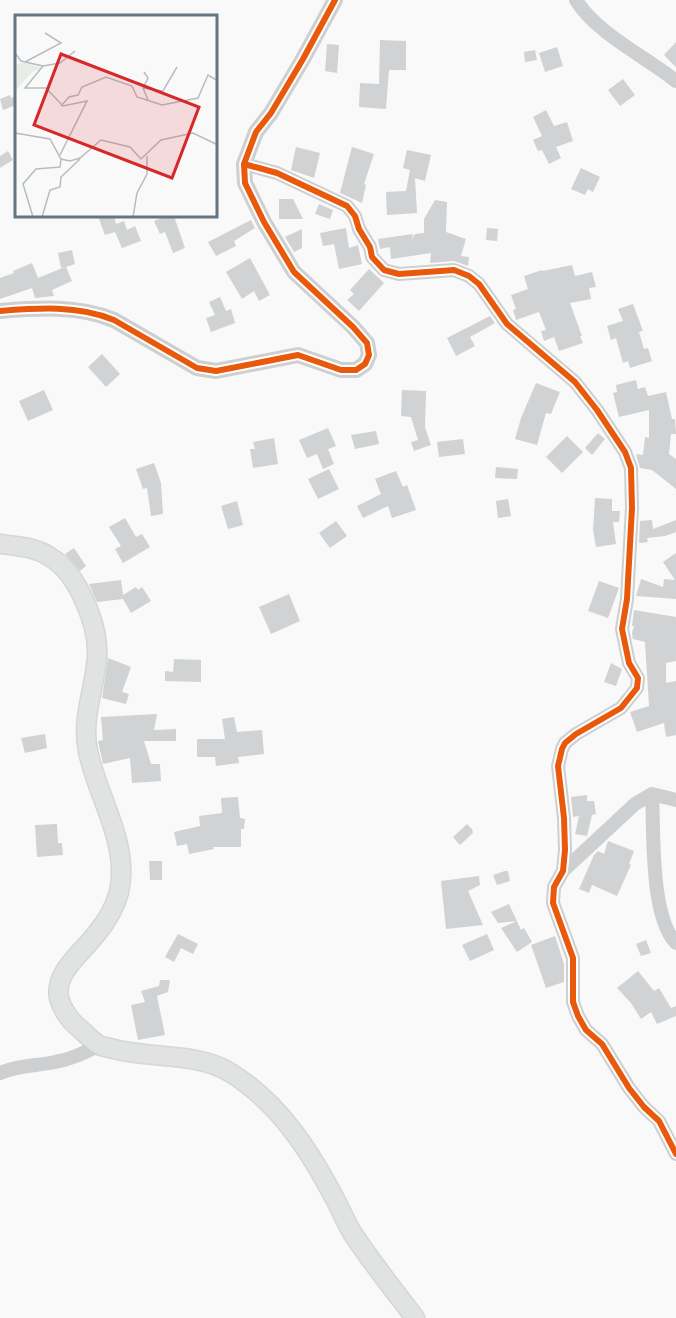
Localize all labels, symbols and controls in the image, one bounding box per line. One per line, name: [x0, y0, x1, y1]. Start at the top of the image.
inset map: [15, 15, 218, 218]

